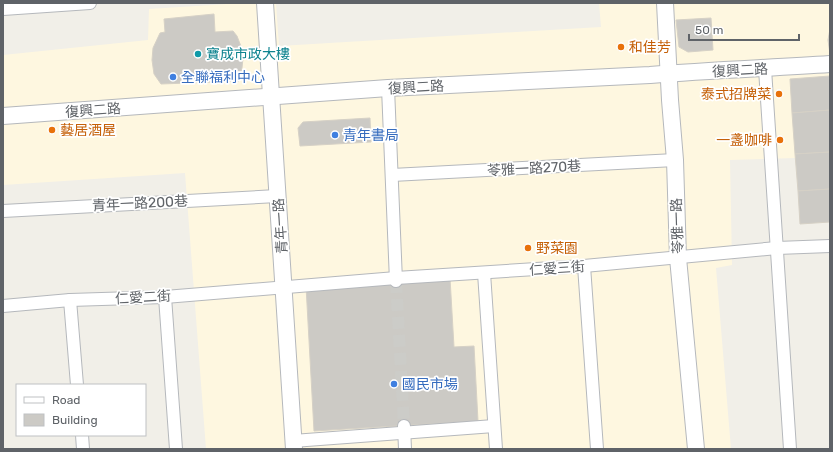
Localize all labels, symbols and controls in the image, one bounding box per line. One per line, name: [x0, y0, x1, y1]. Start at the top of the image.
scale bar: [689, 16, 799, 42]
text: 50 m: [695, 23, 723, 37]
place label: 和佳芳: [629, 39, 671, 56]
marker: 和佳芳: [616, 42, 626, 52]
place label: 寶成市政大樓: [206, 46, 290, 63]
marker: 寶成市政大樓: [193, 49, 203, 59]
street label: 復興二路: [712, 61, 768, 80]
place label: 全聯福利中心: [181, 69, 265, 86]
marker: 全聯福利中心: [168, 72, 178, 82]
street label: 復興二路: [388, 78, 444, 97]
place label: 泰式招牌菜: [701, 86, 771, 103]
marker: 泰式招牌菜: [774, 89, 784, 99]
street label: 復興二路: [65, 100, 122, 121]
place label: 藝居酒屋: [60, 122, 116, 139]
marker: 藝居酒屋: [47, 125, 57, 135]
place label: 青年書局: [343, 127, 399, 144]
marker: 青年書局: [330, 130, 340, 140]
place label: 一盞咖啡: [716, 132, 772, 149]
marker: 一盞咖啡: [775, 135, 785, 145]
street label: 苓雅一路270巷: [486, 158, 582, 179]
street label: 青年一路200巷: [92, 192, 188, 214]
street label: 青年一路: [270, 197, 291, 254]
street label: 苓雅一路: [668, 198, 687, 254]
place label: 野菜園: [536, 240, 578, 257]
marker: 野菜園: [523, 243, 533, 253]
street label: 仁愛三街: [529, 258, 586, 279]
street label: 仁愛二街: [115, 288, 171, 307]
place label: 國民市場: [402, 376, 458, 393]
marker: 國民市場: [389, 379, 399, 389]
legend: [16, 384, 146, 436]
text: Road: [52, 393, 80, 407]
text: Building: [52, 413, 98, 427]

